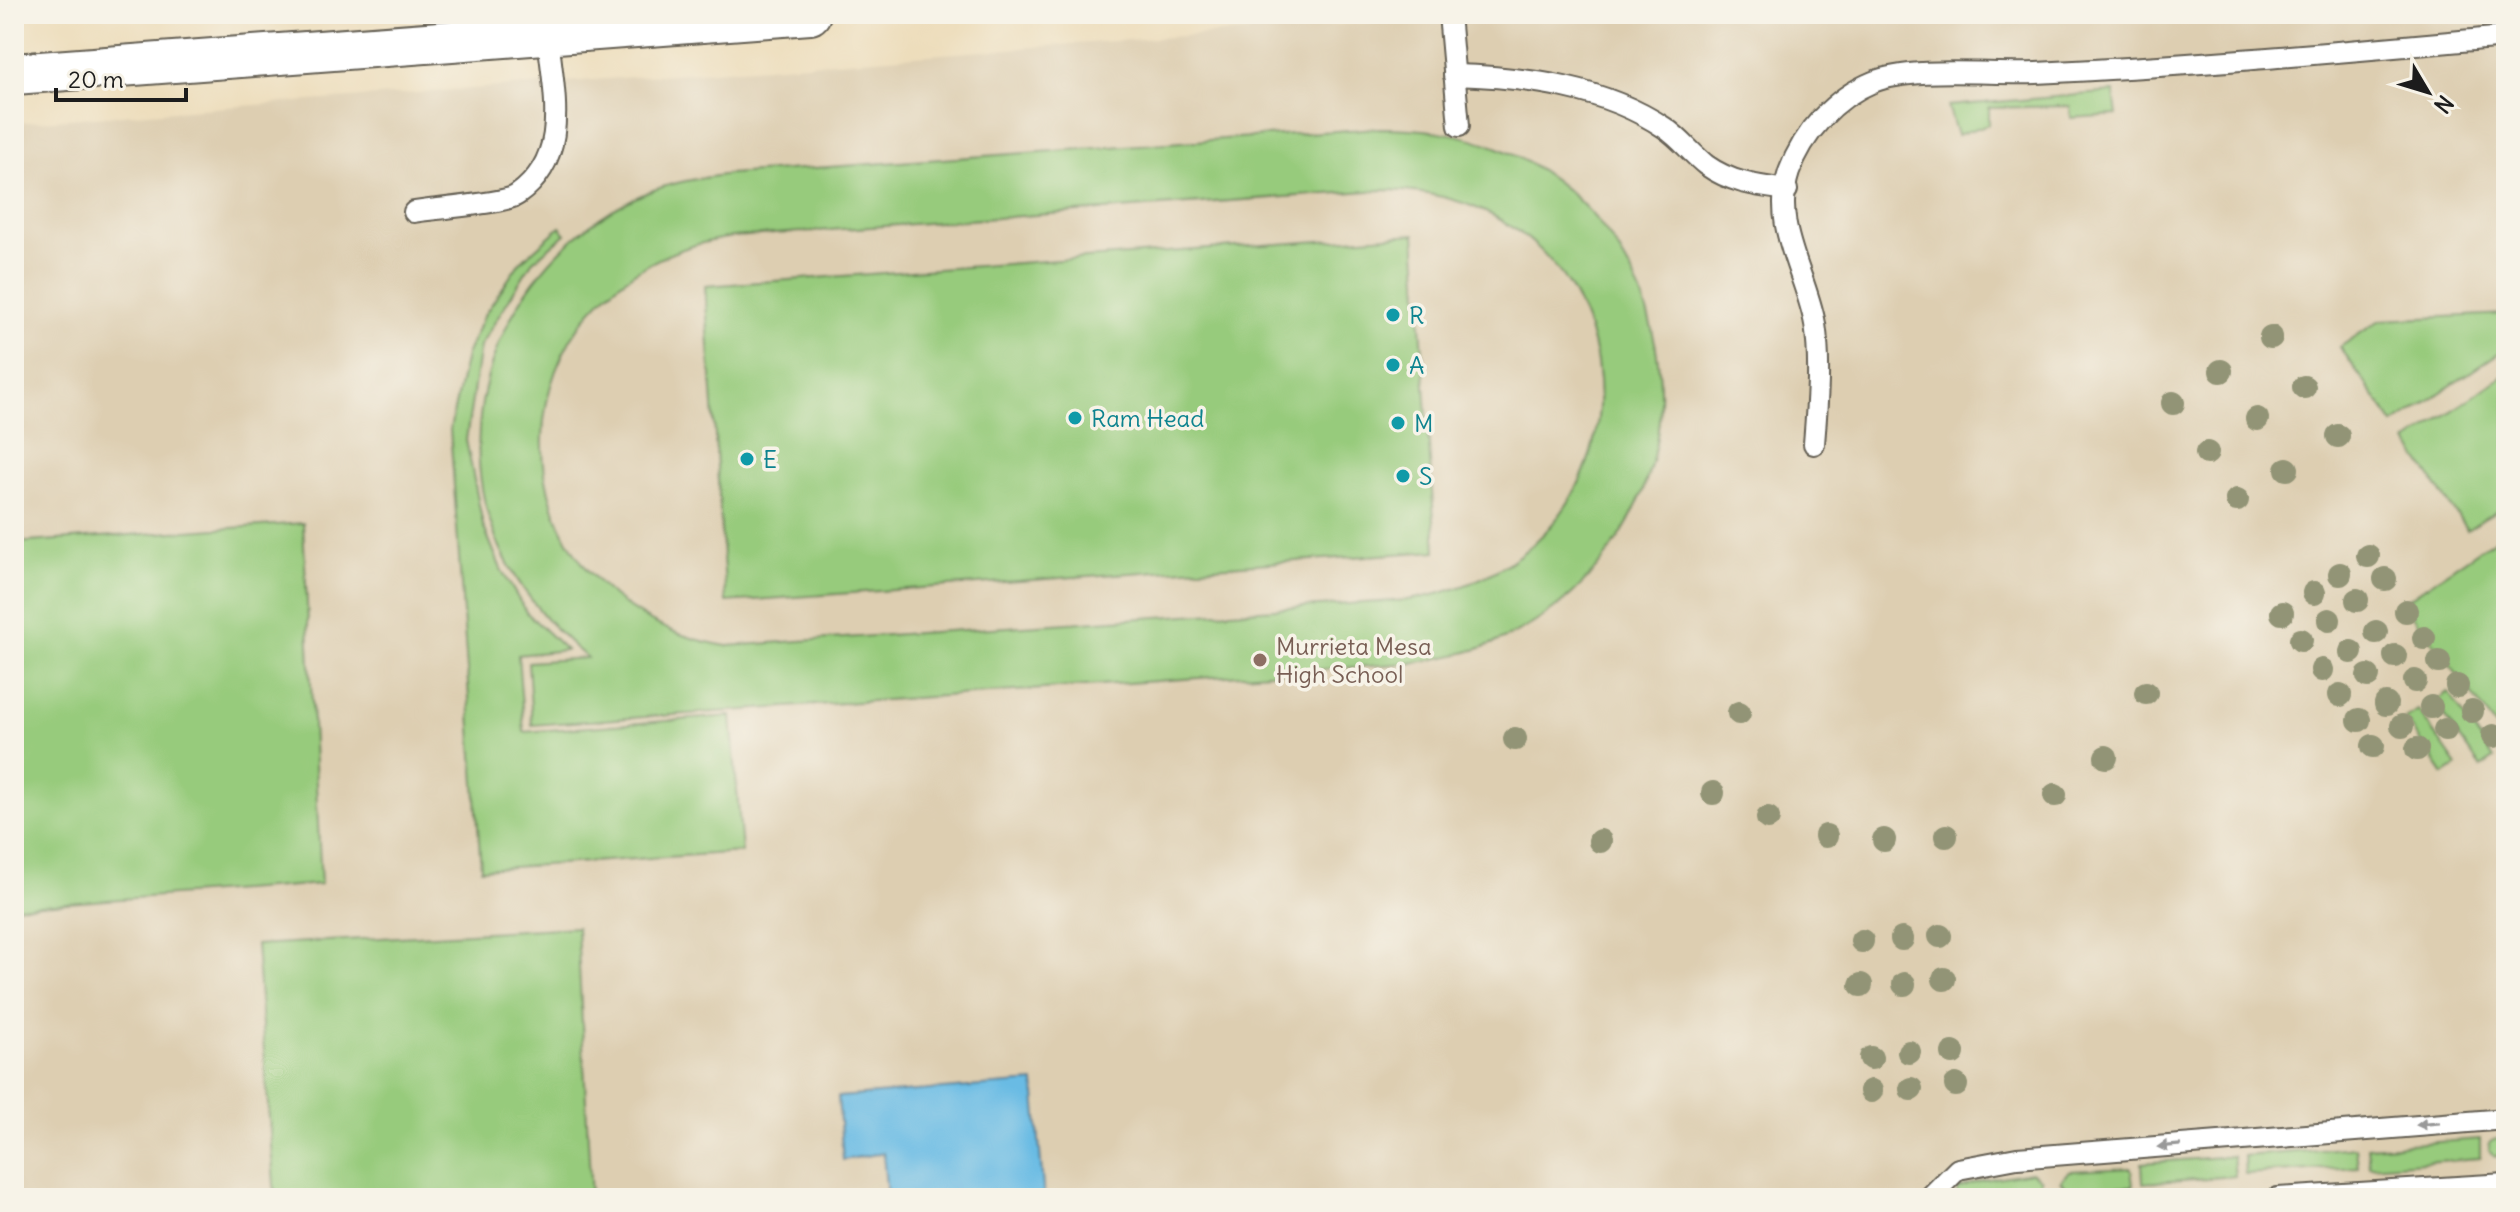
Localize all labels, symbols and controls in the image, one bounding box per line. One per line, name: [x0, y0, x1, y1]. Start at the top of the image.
scale bar: [56, 52, 186, 102]
north arrow: [2388, 52, 2468, 132]
text: 20 m: [68, 64, 124, 94]
text: N: [2428, 90, 2459, 119]
place label: R: [1409, 300, 1424, 330]
marker: R: [1384, 306, 1402, 324]
place label: A: [1409, 350, 1424, 380]
marker: A: [1384, 356, 1402, 374]
place label: Ram Head: [1091, 403, 1204, 433]
place label: M: [1414, 408, 1434, 438]
marker: Ram Head: [1066, 409, 1084, 427]
marker: M: [1389, 414, 1407, 432]
place label: E: [763, 444, 777, 474]
marker: E: [738, 450, 756, 468]
place label: S: [1419, 461, 1432, 491]
marker: S: [1394, 467, 1412, 485]
place label: Murrieta Mesa High School: [1276, 631, 1432, 689]
marker: Murrieta Mesa High School: [1251, 651, 1269, 669]
one-way arrow: [2415, 1118, 2440, 1131]
one-way arrow: [2156, 1140, 2181, 1153]

